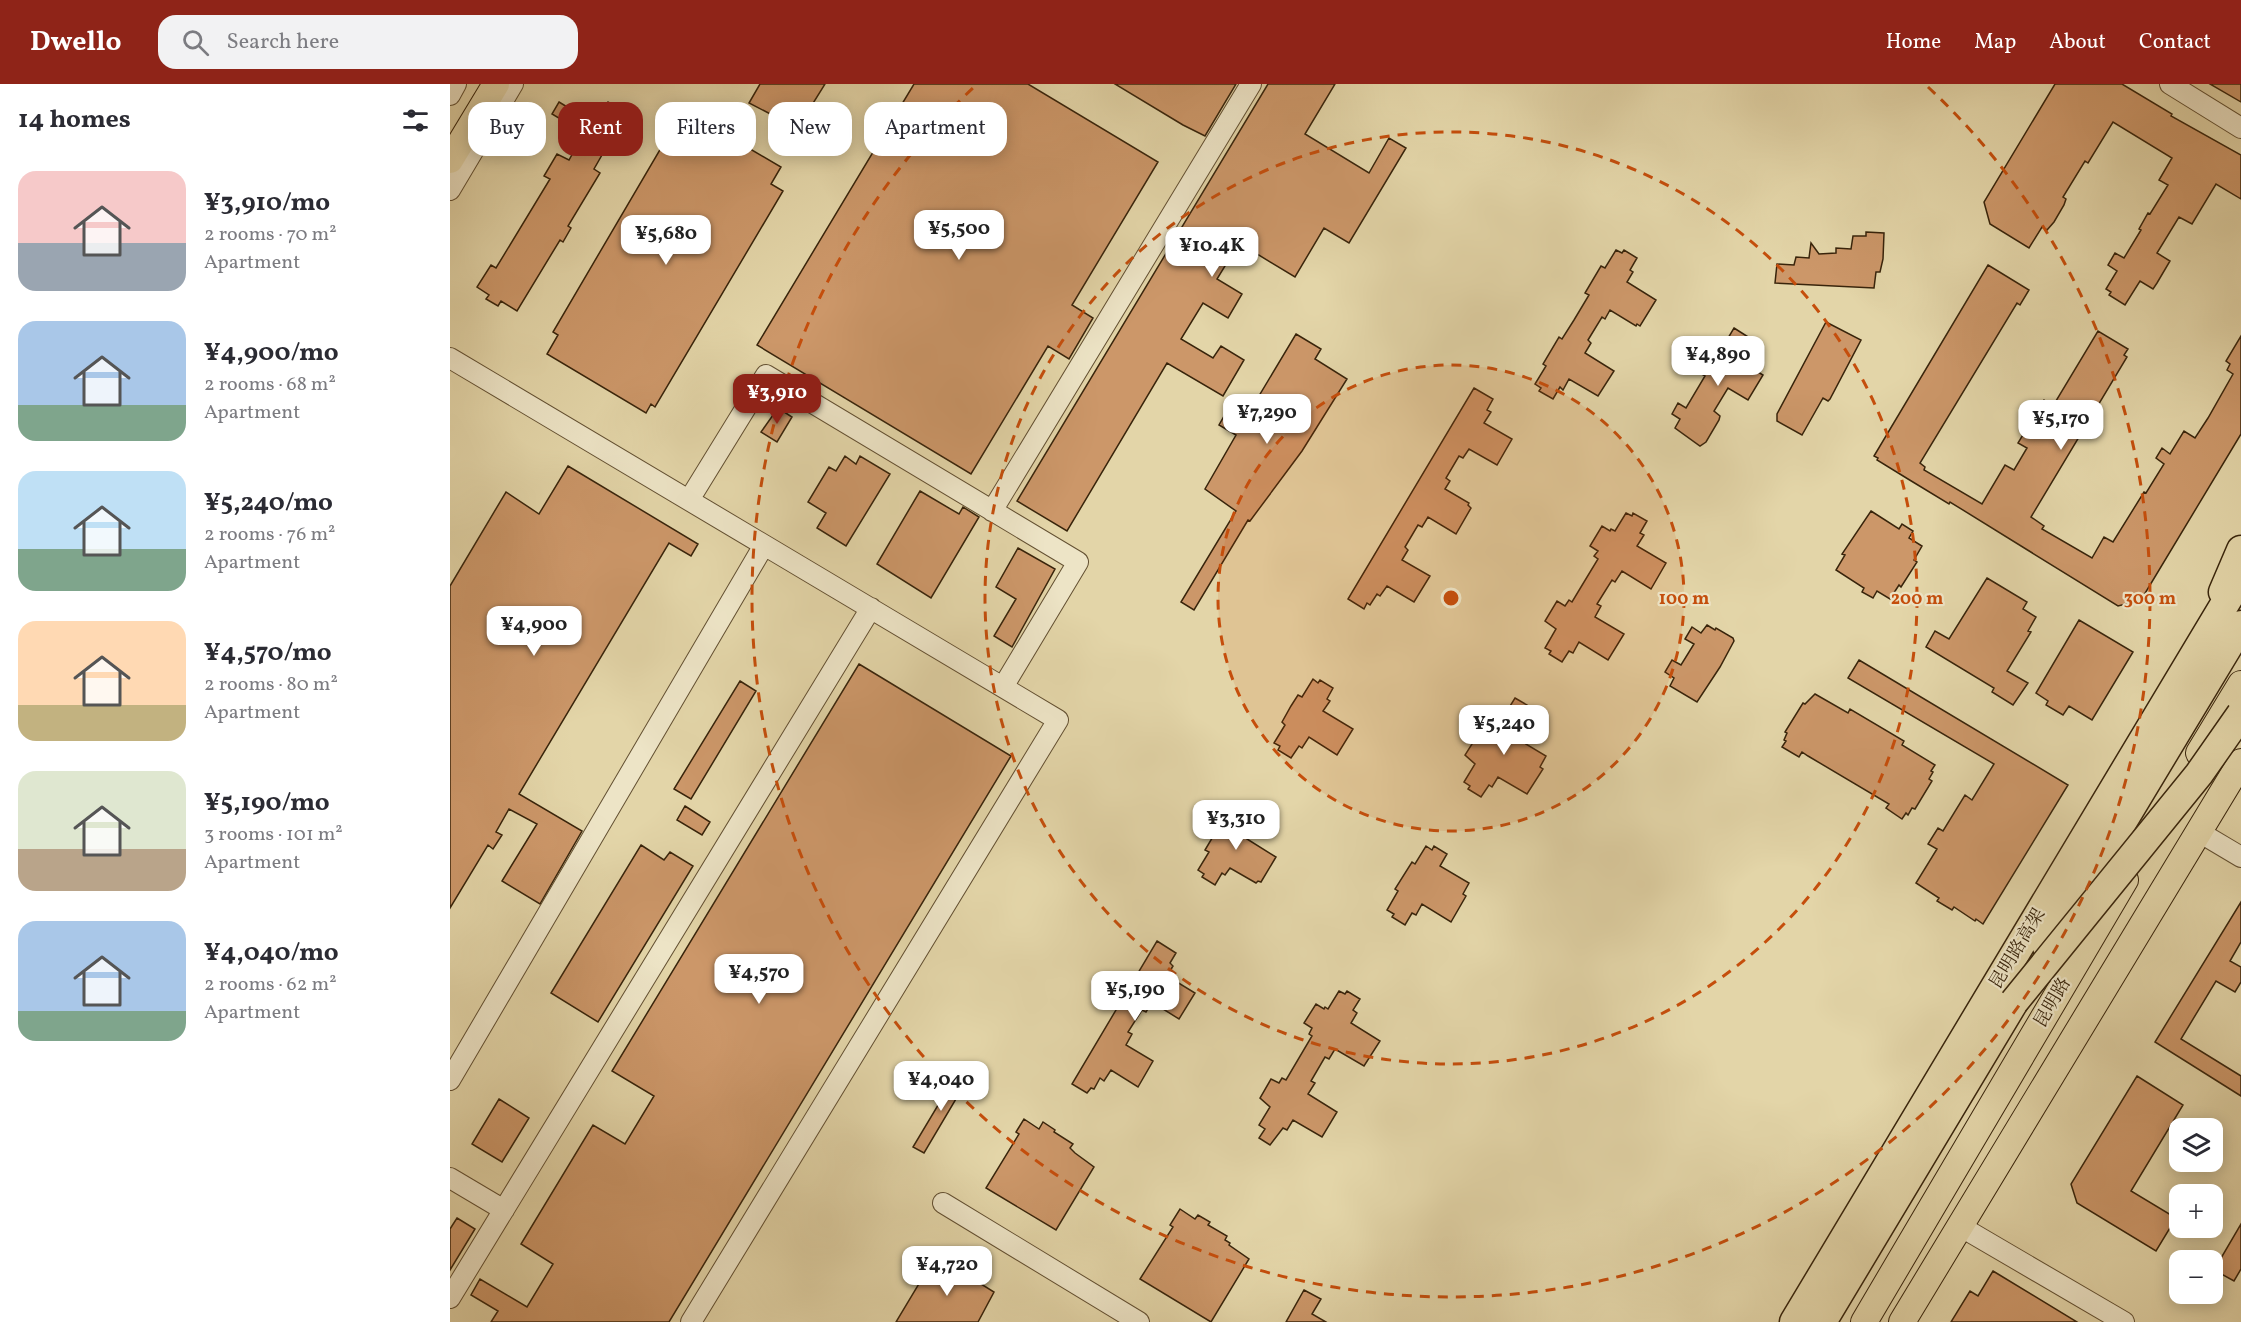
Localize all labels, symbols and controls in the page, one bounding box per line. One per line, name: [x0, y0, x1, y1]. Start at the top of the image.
search box: [158, 15, 578, 69]
text: Dwello: [30, 23, 122, 62]
icon: search: [179, 26, 212, 59]
text: Search here: [227, 27, 339, 58]
text: Home: [1886, 28, 1941, 57]
text: Map: [1974, 28, 2016, 57]
text: About: [2049, 28, 2106, 57]
text: Contact: [2139, 28, 2211, 57]
text: 14 homes: [18, 102, 131, 138]
chip: Buy: [468, 102, 546, 156]
chip: Rent: [558, 102, 643, 156]
chip: Filters: [655, 102, 756, 156]
chip: New: [768, 102, 852, 156]
chip: Apartment: [864, 102, 1007, 156]
icon: filters: [399, 104, 432, 137]
text: ¥3,910/mo: [204, 185, 330, 221]
icon: home: [66, 195, 138, 267]
pin: ¥5,500: [910, 210, 1008, 261]
pin: ¥5,680: [617, 215, 715, 266]
text: ¥5,500: [928, 215, 990, 243]
text: ¥5,680: [635, 220, 697, 248]
text: 2 rooms · 70 m²: [204, 221, 337, 249]
pin: ¥10.4K: [1163, 227, 1261, 278]
text: ¥10.4K: [1179, 232, 1245, 260]
text: Apartment: [204, 249, 300, 277]
text: ¥4,900/mo: [204, 335, 339, 371]
pin: ¥4,890: [1669, 336, 1767, 387]
text: ¥4,890: [1686, 341, 1751, 369]
icon: home: [66, 345, 138, 417]
text: 2 rooms · 68 m²: [204, 371, 336, 399]
pin: ¥3,910: [728, 374, 826, 425]
text: ¥3,910: [747, 379, 807, 407]
pin: ¥7,290: [1218, 394, 1316, 445]
text: Apartment: [204, 399, 300, 427]
text: ¥7,290: [1237, 399, 1297, 427]
pin: ¥5,170: [2012, 400, 2110, 451]
text: ¥5,170: [2032, 405, 2090, 433]
text: ¥5,240/mo: [204, 485, 333, 521]
icon: home: [66, 495, 138, 567]
text: 2 rooms · 76 m²: [204, 521, 336, 549]
text: Apartment: [204, 549, 300, 577]
text: 100 m: [1659, 587, 1709, 612]
text: 200 m: [1891, 587, 1943, 612]
text: 300 m: [2124, 587, 2176, 612]
centre of rings: [1441, 588, 1461, 608]
pin: ¥4,900: [485, 606, 583, 657]
text: ¥4,900: [501, 611, 567, 639]
text: ¥4,570/mo: [204, 635, 332, 671]
icon: home: [66, 645, 138, 717]
text: 2 rooms · 80 m²: [204, 671, 338, 699]
text: Apartment: [204, 699, 300, 727]
pin: ¥5,240: [1455, 705, 1553, 756]
text: ¥5,240: [1473, 710, 1535, 738]
text: ¥5,190/mo: [204, 785, 330, 821]
icon: home: [66, 795, 138, 867]
pin: ¥3,310: [1187, 800, 1285, 851]
text: ¥3,310: [1207, 805, 1265, 833]
text: 3 rooms · 101 m²: [204, 821, 343, 849]
text: Apartment: [204, 849, 300, 877]
street label: 昆明路高架: [1984, 904, 2052, 994]
text: ¥4,040/mo: [204, 935, 339, 971]
icon: home: [66, 945, 138, 1017]
pin: ¥4,570: [710, 954, 808, 1005]
text: ¥4,570: [728, 959, 790, 987]
text: 2 rooms · 62 m²: [204, 971, 337, 999]
pin: ¥5,190: [1086, 971, 1184, 1022]
street label: 昆明路: [2029, 973, 2077, 1033]
text: ¥5,190: [1105, 976, 1165, 1004]
text: Apartment: [204, 999, 300, 1027]
pin: ¥4,040: [892, 1061, 990, 1112]
text: ¥4,040: [908, 1066, 974, 1094]
map controls: [2169, 1118, 2223, 1304]
button: layers: [2169, 1118, 2223, 1172]
button: +: [2169, 1184, 2223, 1238]
pin: ¥4,720: [898, 1246, 996, 1297]
button: −: [2169, 1250, 2223, 1304]
text: ¥4,720: [916, 1251, 978, 1279]

